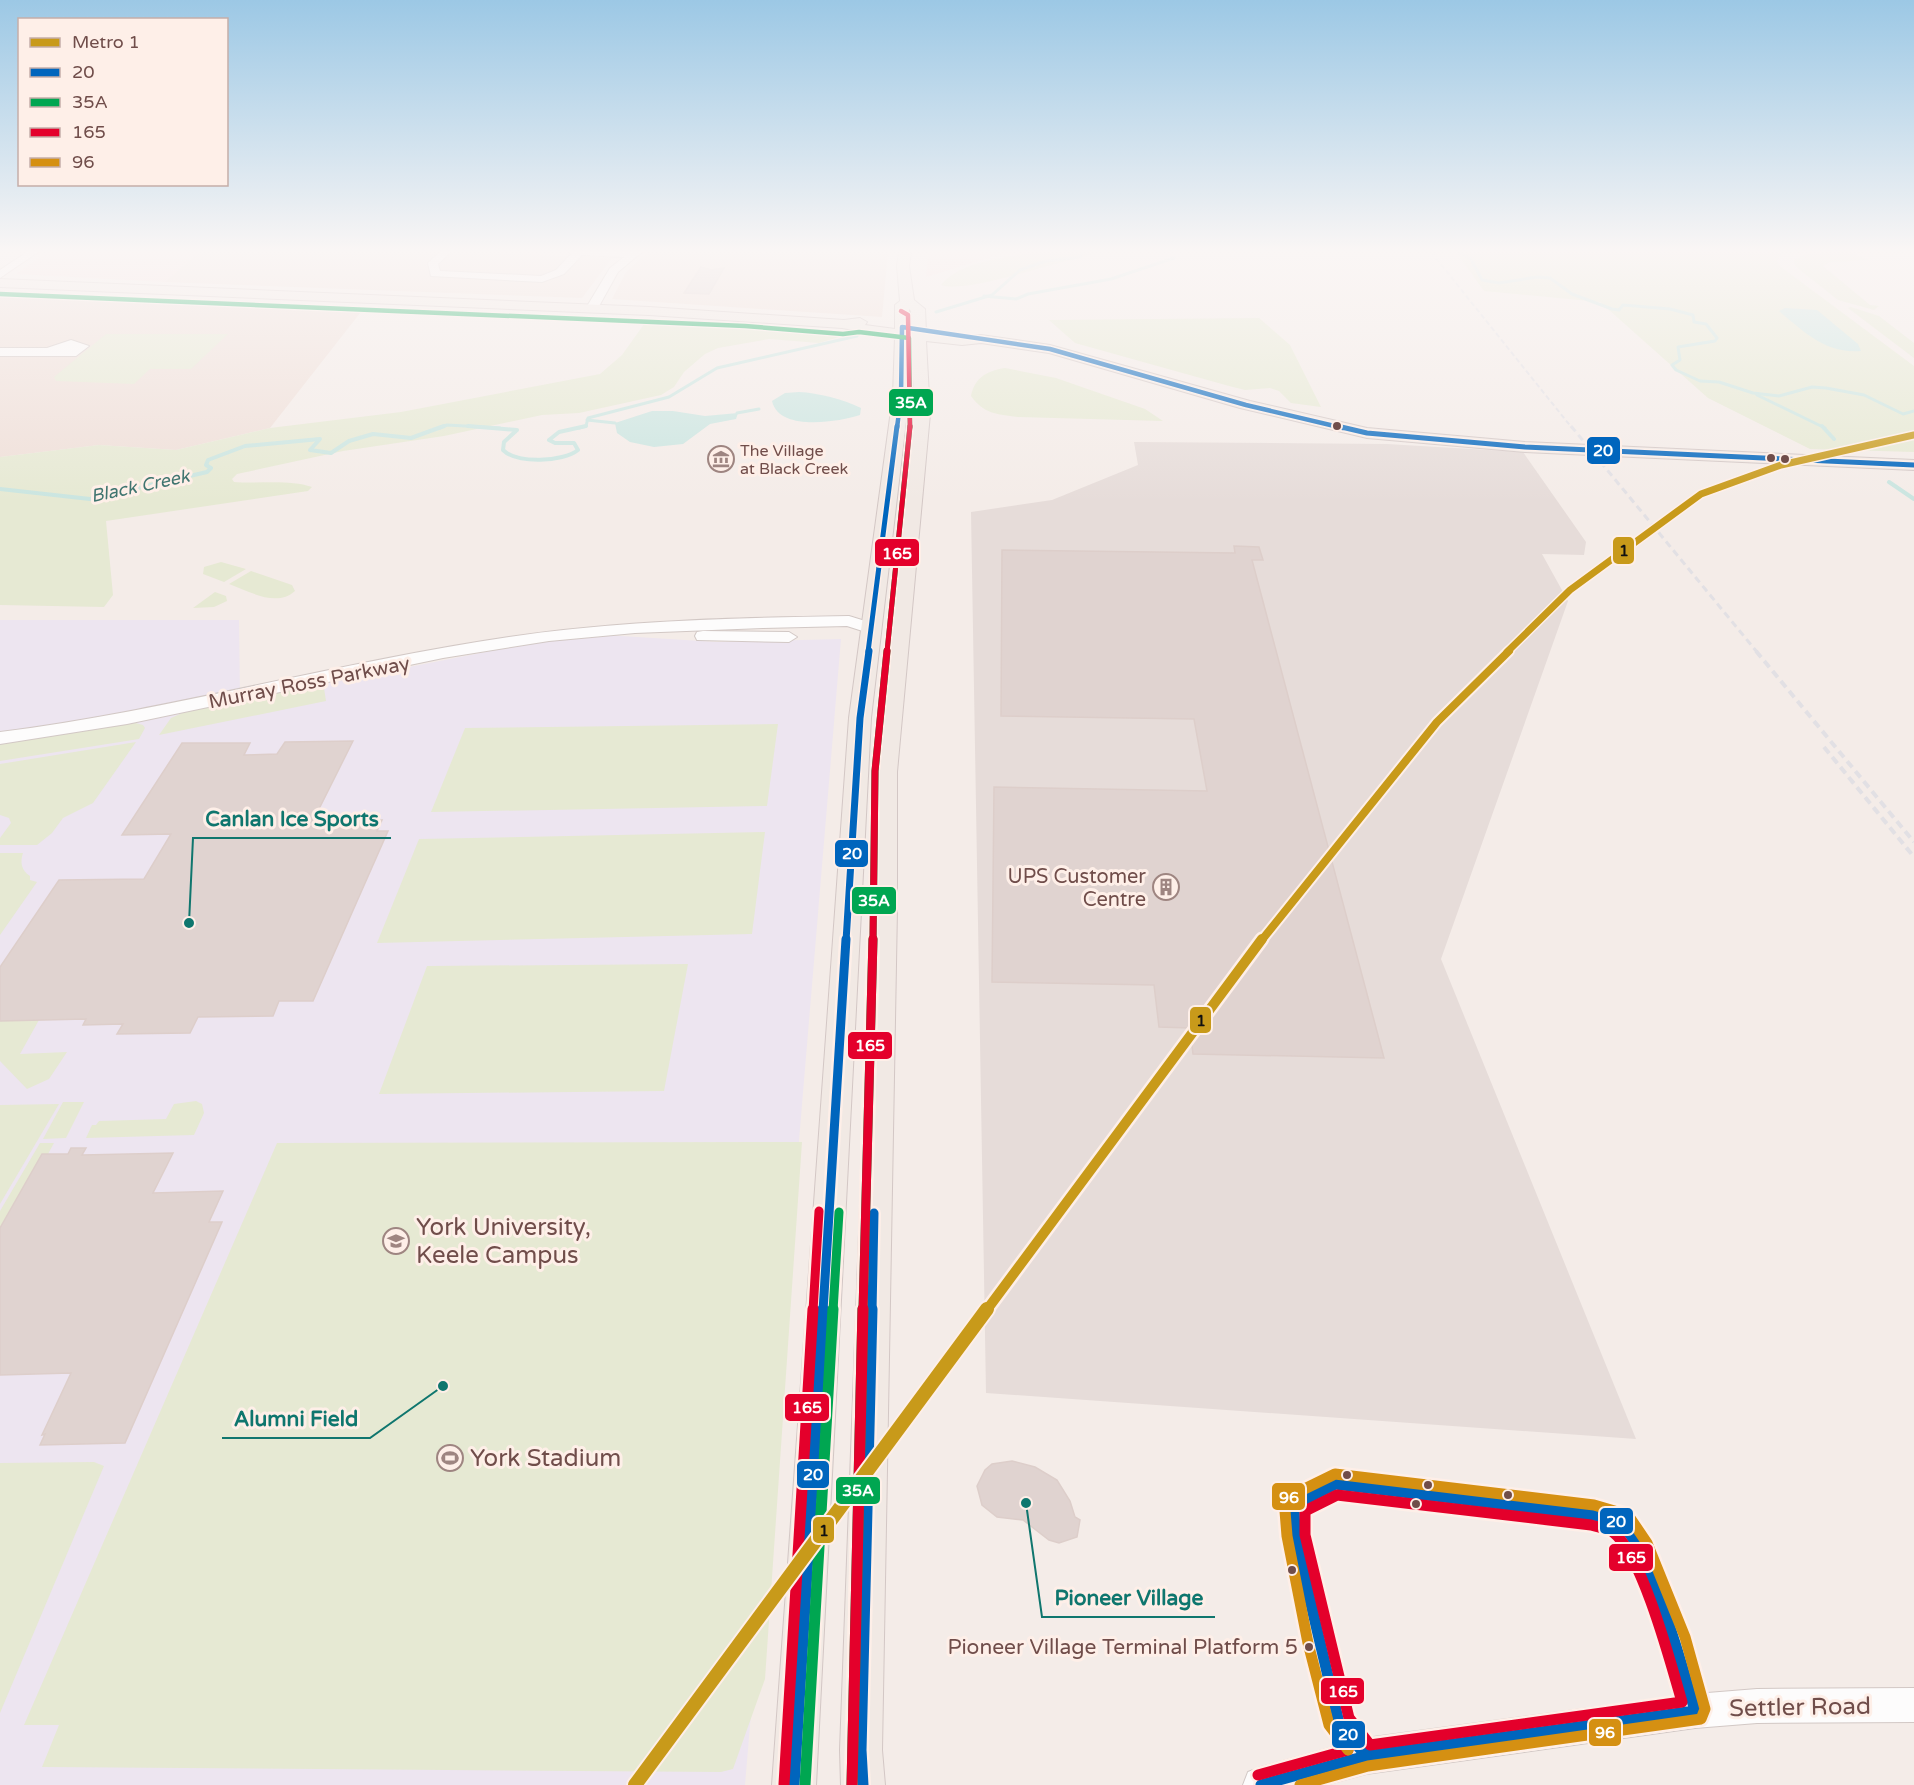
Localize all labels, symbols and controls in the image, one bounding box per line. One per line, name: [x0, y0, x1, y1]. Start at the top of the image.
legend: [18, 18, 228, 186]
text: Metro 1: [72, 31, 140, 53]
text: 20: [72, 61, 95, 83]
text: 35A: [72, 91, 108, 113]
text: 165: [72, 121, 106, 143]
text: 96: [72, 151, 95, 173]
line badge: 35A: [888, 388, 934, 417]
text: 35A: [895, 393, 927, 413]
unlabelled marker: [1331, 420, 1343, 432]
line badge: 20: [1586, 436, 1621, 465]
place label: The Village at Black Creek: [740, 441, 848, 479]
text: 20: [1593, 441, 1613, 461]
museum icon: The Village at Black Creek: [706, 444, 736, 474]
unlabelled marker: [1765, 452, 1777, 464]
unlabelled marker: [1779, 453, 1791, 465]
water label: Black Creek: [89, 465, 192, 507]
line badge: 1: [1612, 536, 1635, 565]
line badge: 165: [874, 538, 920, 567]
text: 1: [1619, 541, 1629, 561]
text: 165: [882, 544, 912, 564]
street label: Murray Ross Parkway: [206, 652, 412, 714]
callout: Canlan Ice Sports: [193, 799, 391, 838]
text: Canlan Ice Sports: [205, 807, 379, 832]
line badge: 20: [834, 839, 869, 868]
text: 20: [842, 844, 862, 864]
place label: UPS Customer Centre: [1008, 865, 1146, 912]
building icon: UPS Customer Centre: [1151, 872, 1181, 902]
line badge: 35A: [851, 886, 897, 915]
text: 35A: [858, 891, 890, 911]
line badge: 1: [1189, 1006, 1212, 1034]
text: 1: [1196, 1011, 1206, 1031]
line badge: 165: [847, 1031, 893, 1060]
text: 165: [855, 1036, 885, 1056]
place label: York University, Keele Campus: [416, 1213, 591, 1270]
school or university icon: York University, Keele Campus: [381, 1226, 411, 1256]
line badge: 165: [784, 1393, 830, 1422]
text: 165: [792, 1398, 822, 1418]
callout: Alumni Field: [222, 1399, 370, 1438]
text: Alumni Field: [234, 1407, 358, 1432]
sports icon: York Stadium: [435, 1443, 465, 1473]
place label: York Stadium: [470, 1444, 621, 1473]
line badge: 20: [796, 1460, 830, 1489]
text: 20: [803, 1465, 823, 1485]
unlabelled marker: [1341, 1469, 1353, 1481]
line badge: 35A: [835, 1476, 881, 1505]
unlabelled marker: [1422, 1479, 1434, 1491]
text: 35A: [842, 1481, 874, 1501]
line badge: 96: [1271, 1482, 1306, 1511]
text: 96: [1279, 1488, 1299, 1508]
unlabelled marker: [1502, 1489, 1514, 1501]
unlabelled marker: [1410, 1498, 1422, 1510]
line badge: 20: [1599, 1507, 1634, 1535]
text: 20: [1606, 1512, 1626, 1532]
line badge: 1: [812, 1516, 835, 1544]
text: 1: [819, 1521, 829, 1541]
line badge: 165: [1608, 1543, 1654, 1572]
text: 165: [1616, 1548, 1646, 1568]
unlabelled marker: [1286, 1564, 1298, 1576]
callout: Pioneer Village: [1042, 1578, 1215, 1617]
text: Pioneer Village: [1055, 1586, 1204, 1611]
place label: Pioneer Village Terminal Platform 5: [947, 1635, 1298, 1660]
marker: Pioneer Village Terminal Platform 5: [1303, 1641, 1315, 1653]
line badge: 165: [1320, 1677, 1365, 1705]
text: 165: [1328, 1682, 1358, 1702]
street label: Settler Road: [1729, 1692, 1871, 1723]
line badge: 96: [1588, 1718, 1622, 1747]
line badge: 20: [1331, 1720, 1366, 1749]
text: 96: [1595, 1723, 1615, 1743]
text: 20: [1338, 1725, 1358, 1745]

